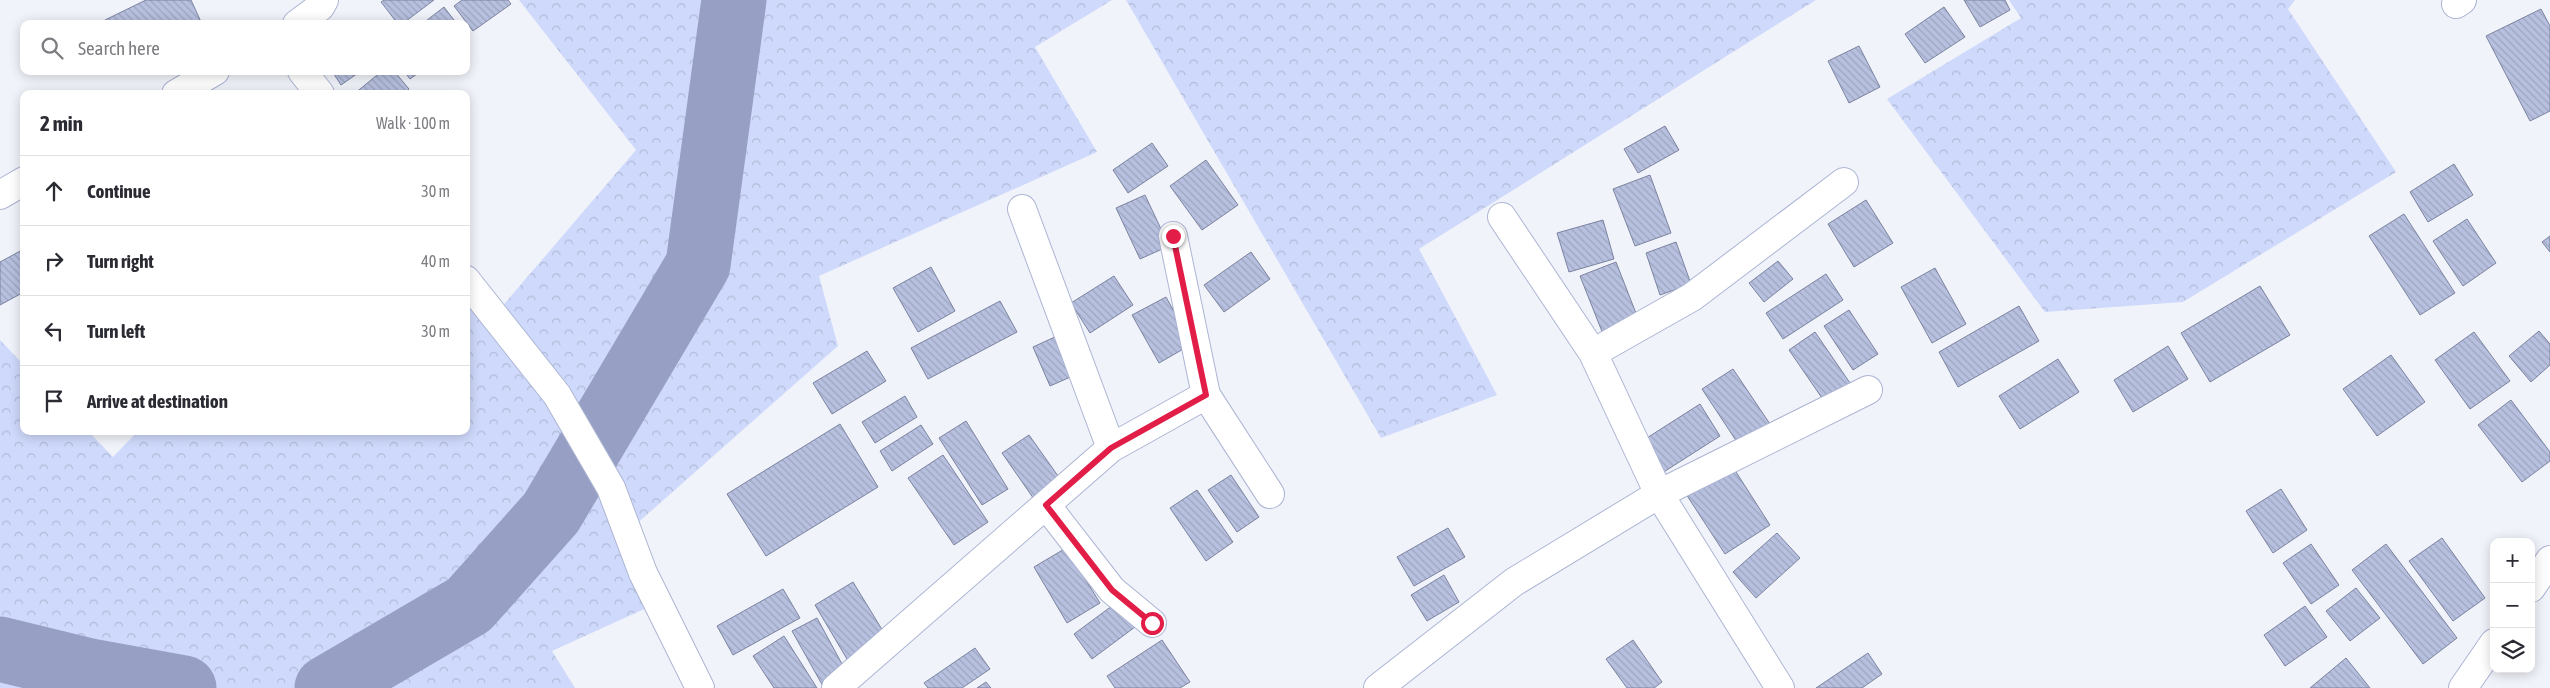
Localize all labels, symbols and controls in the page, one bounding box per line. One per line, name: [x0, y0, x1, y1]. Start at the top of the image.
search box: [20, 20, 470, 75]
icon: search: [38, 34, 66, 62]
text: Search here: [78, 37, 160, 59]
text: 2 min: [40, 111, 83, 135]
text: Walk · 100 m: [376, 114, 450, 132]
icon: ahead: [40, 177, 68, 205]
text: Continue: [87, 180, 151, 202]
text: 30 m: [421, 182, 450, 200]
route end: [1162, 225, 1185, 248]
icon: right: [40, 247, 68, 275]
text: Turn right: [87, 250, 154, 272]
text: 40 m: [421, 252, 450, 270]
icon: left: [40, 317, 68, 345]
text: Turn left: [87, 320, 145, 342]
text: 30 m: [421, 322, 450, 340]
icon: arrive: [40, 387, 68, 415]
text: Arrive at destination: [87, 390, 228, 412]
map controls: [2490, 538, 2535, 673]
button: +: [2490, 538, 2535, 583]
button: −: [2490, 583, 2535, 628]
route start: [1141, 612, 1164, 635]
button: layers: [2490, 628, 2535, 673]

